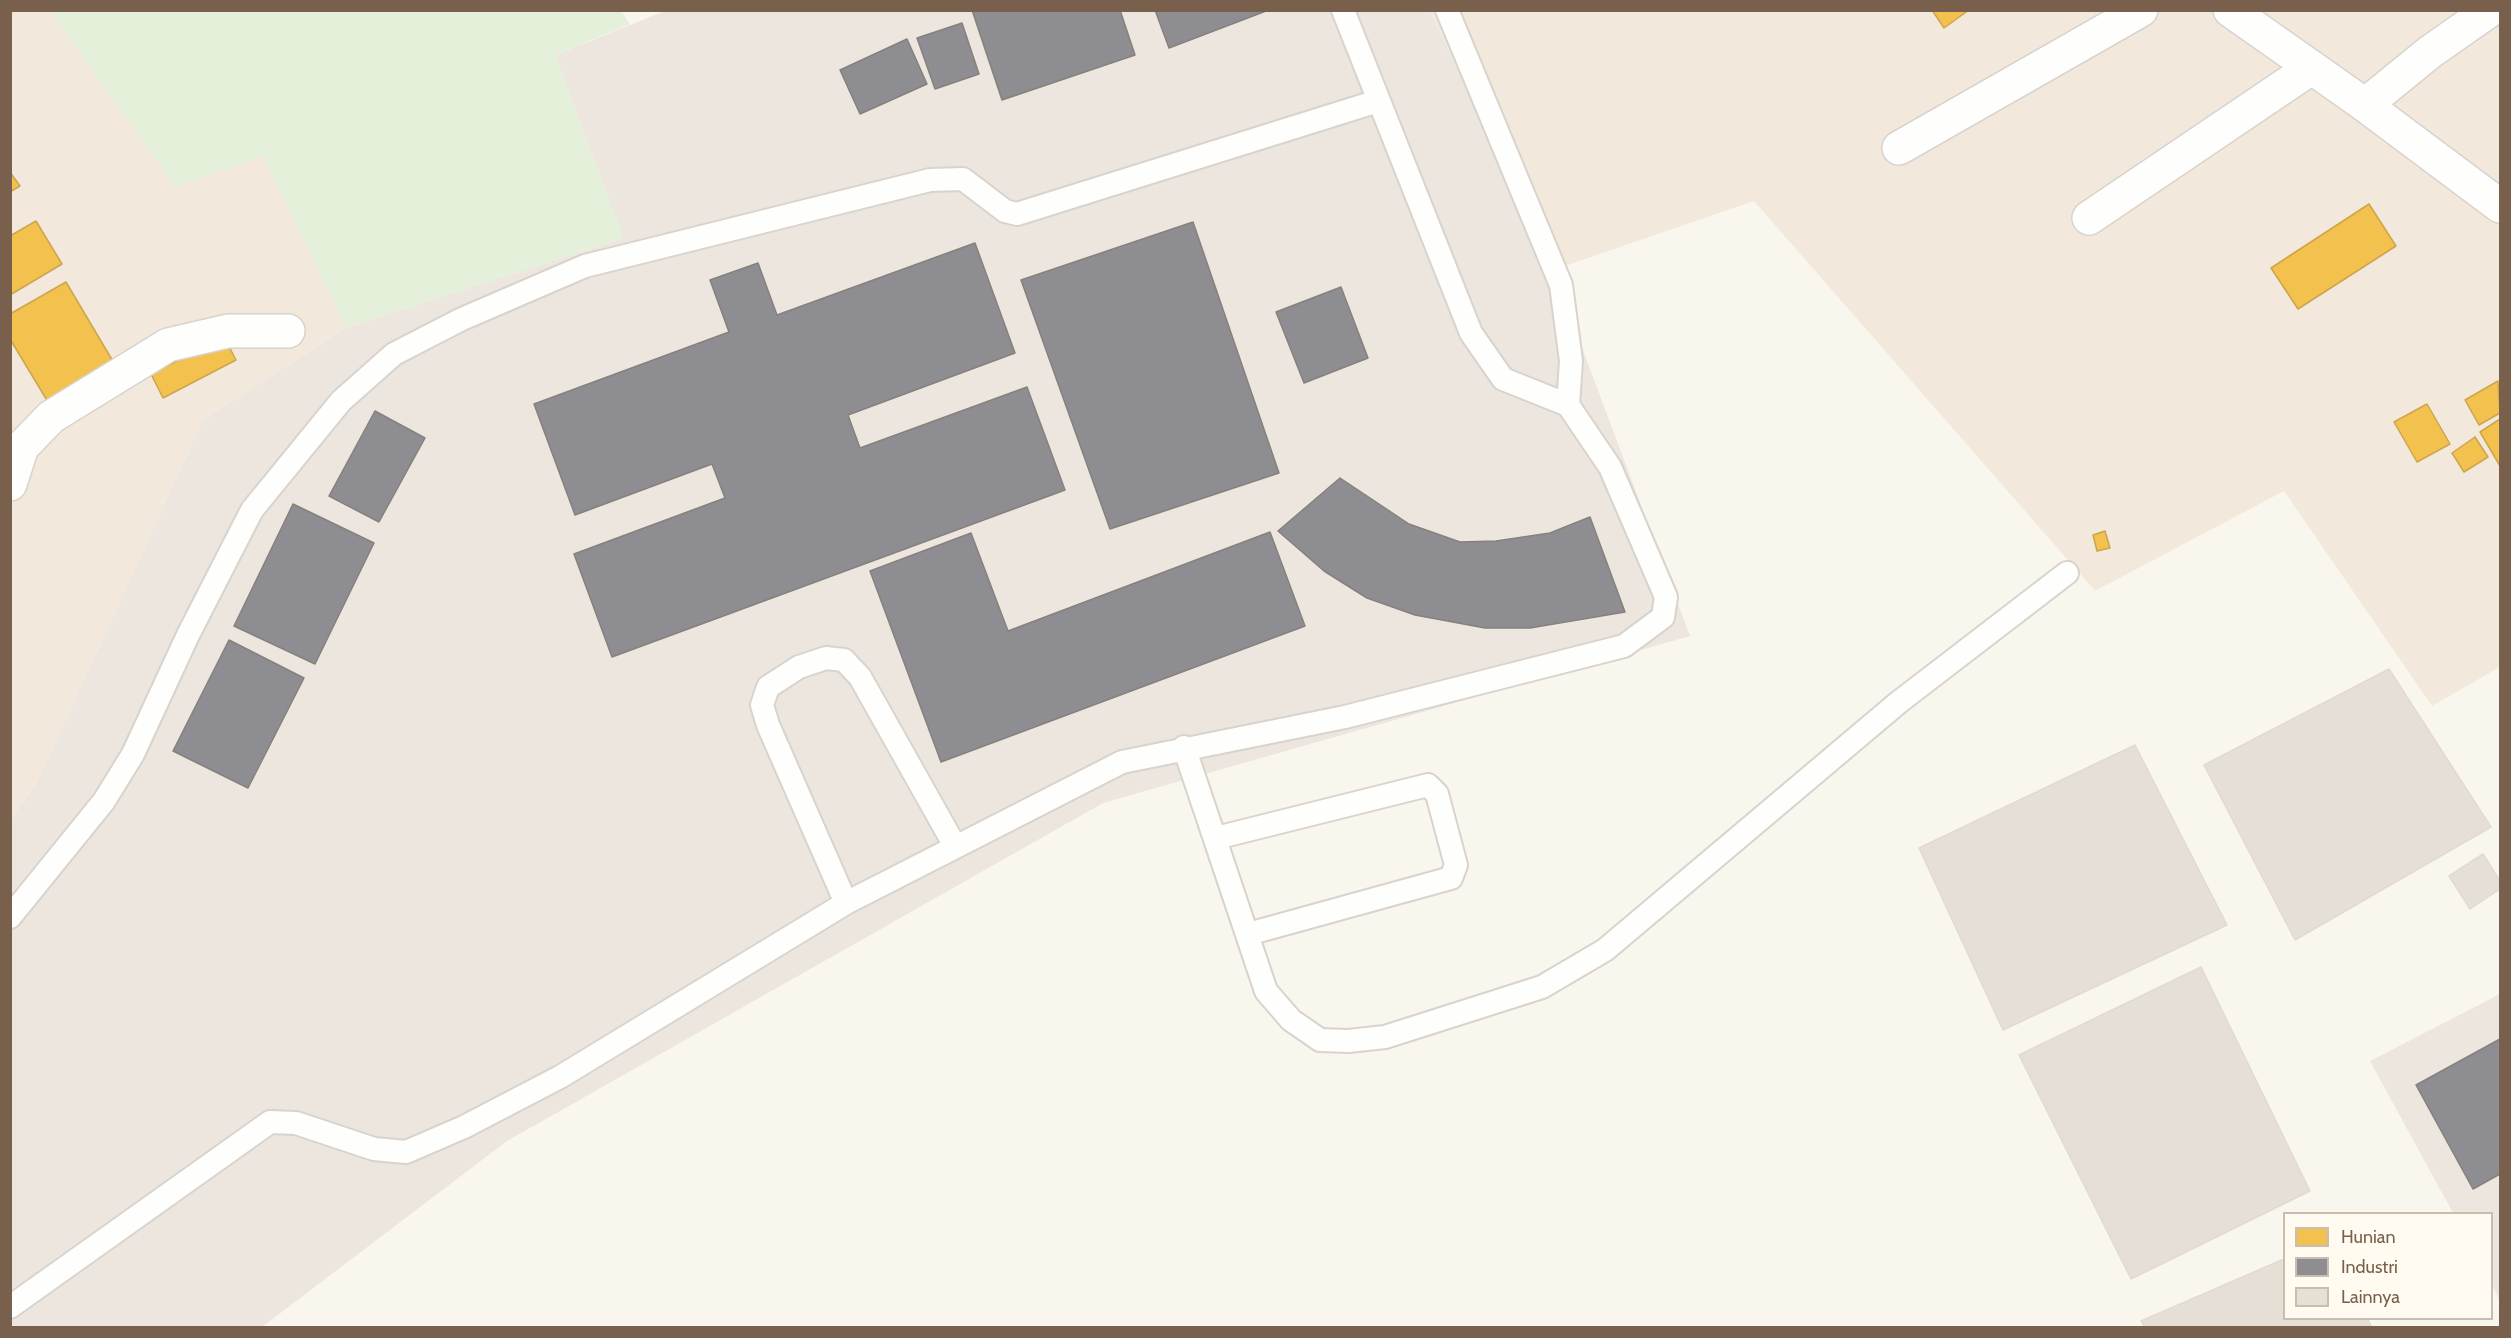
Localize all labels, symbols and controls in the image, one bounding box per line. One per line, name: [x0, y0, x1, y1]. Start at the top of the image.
legend: [2283, 1212, 2493, 1320]
text: Hunian: [2341, 1226, 2396, 1248]
text: Industri: [2341, 1256, 2398, 1278]
text: Lainnya: [2341, 1286, 2400, 1308]

